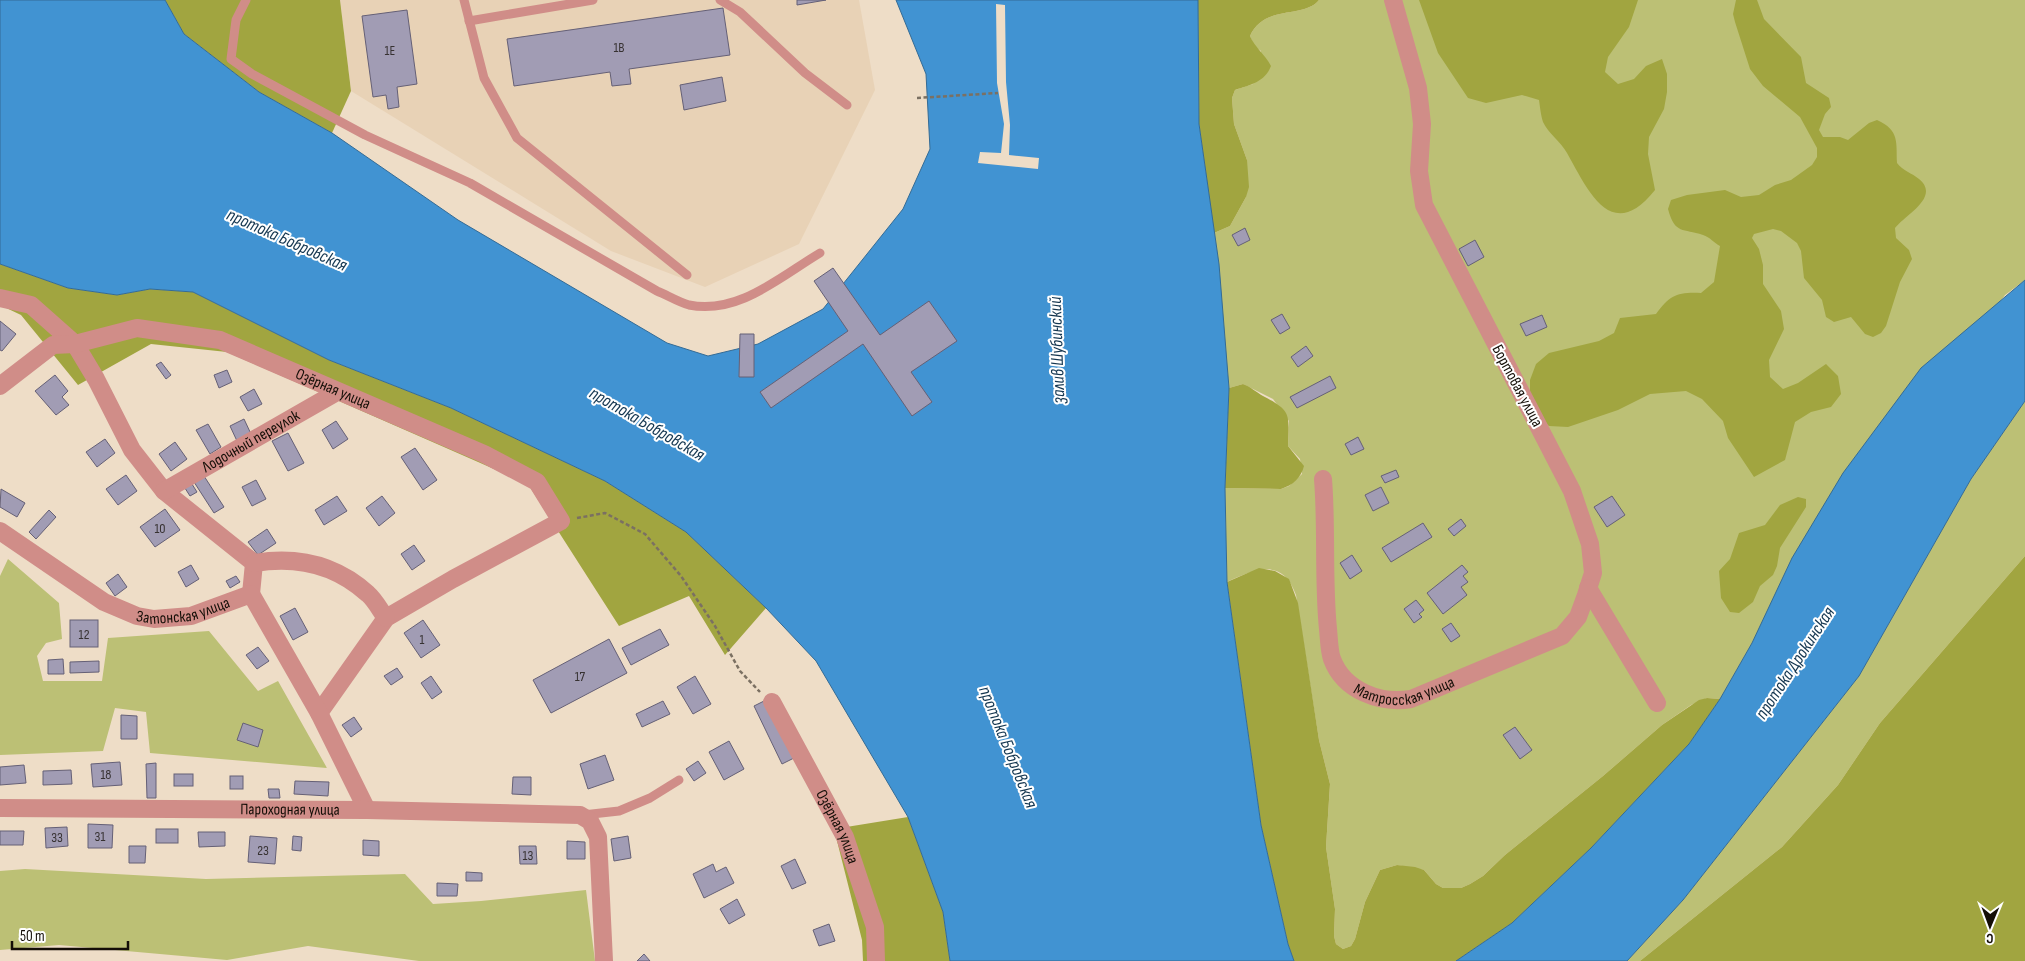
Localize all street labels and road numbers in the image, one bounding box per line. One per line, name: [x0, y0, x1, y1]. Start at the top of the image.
street label: Бортовая улица: [1487, 342, 1547, 430]
street label: Озёрная улица: [293, 364, 373, 413]
street label: Лодочный переулок: [198, 406, 304, 477]
street label: Затонская улица: [135, 593, 232, 629]
street label: Матросская улица: [1350, 673, 1457, 710]
street label: Озёрная улица: [812, 786, 863, 866]
street label: Пароходная улица: [240, 800, 340, 819]

